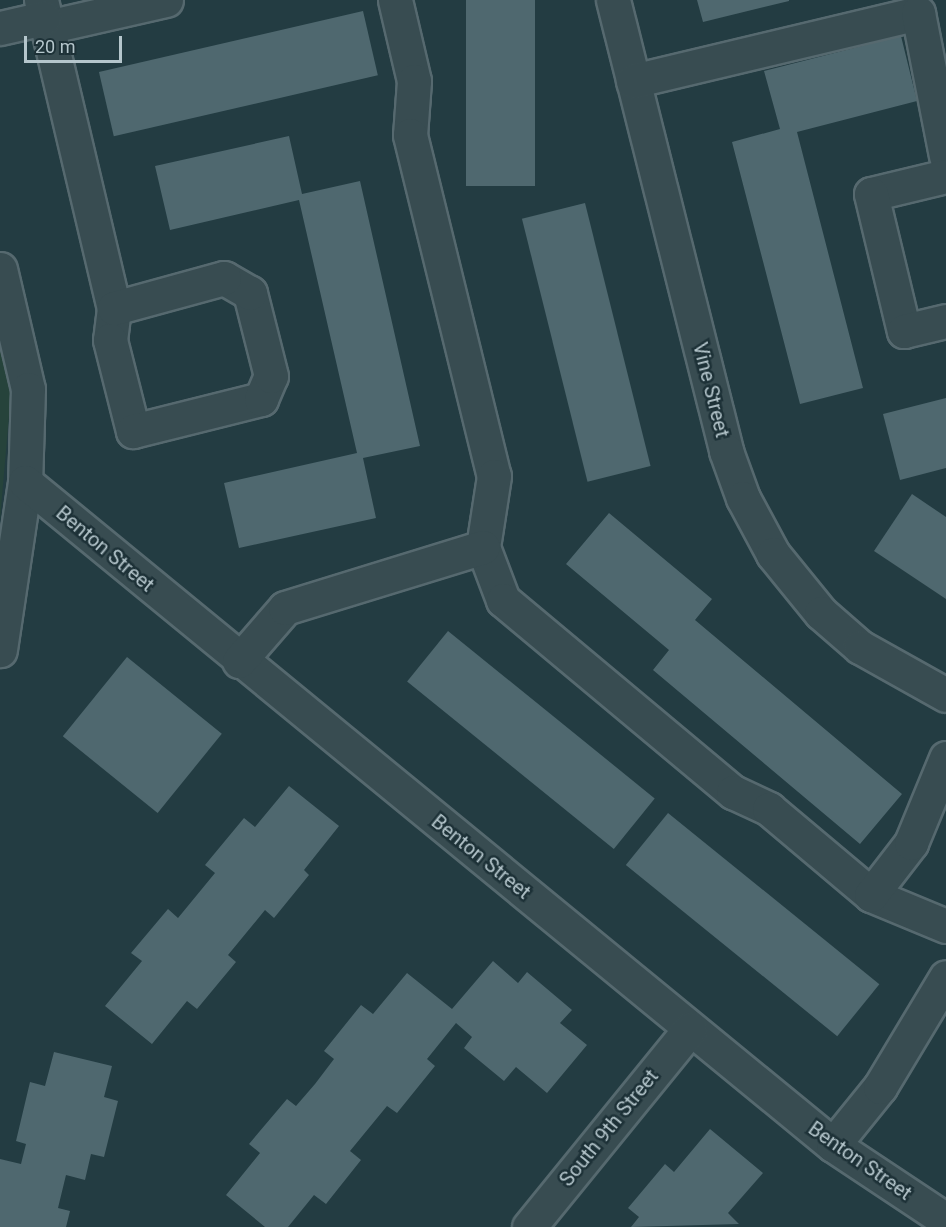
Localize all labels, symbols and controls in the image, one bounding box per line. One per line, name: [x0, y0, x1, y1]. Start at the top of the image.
scale bar: [27, 24, 124, 62]
text: 20 m: [35, 36, 75, 57]
street label: Vine Street: [688, 340, 734, 440]
street label: Benton Street: [51, 501, 159, 597]
street label: Benton Street: [427, 810, 535, 904]
street label: South 9th Street: [555, 1065, 663, 1191]
street label: Benton Street: [804, 1117, 916, 1205]

